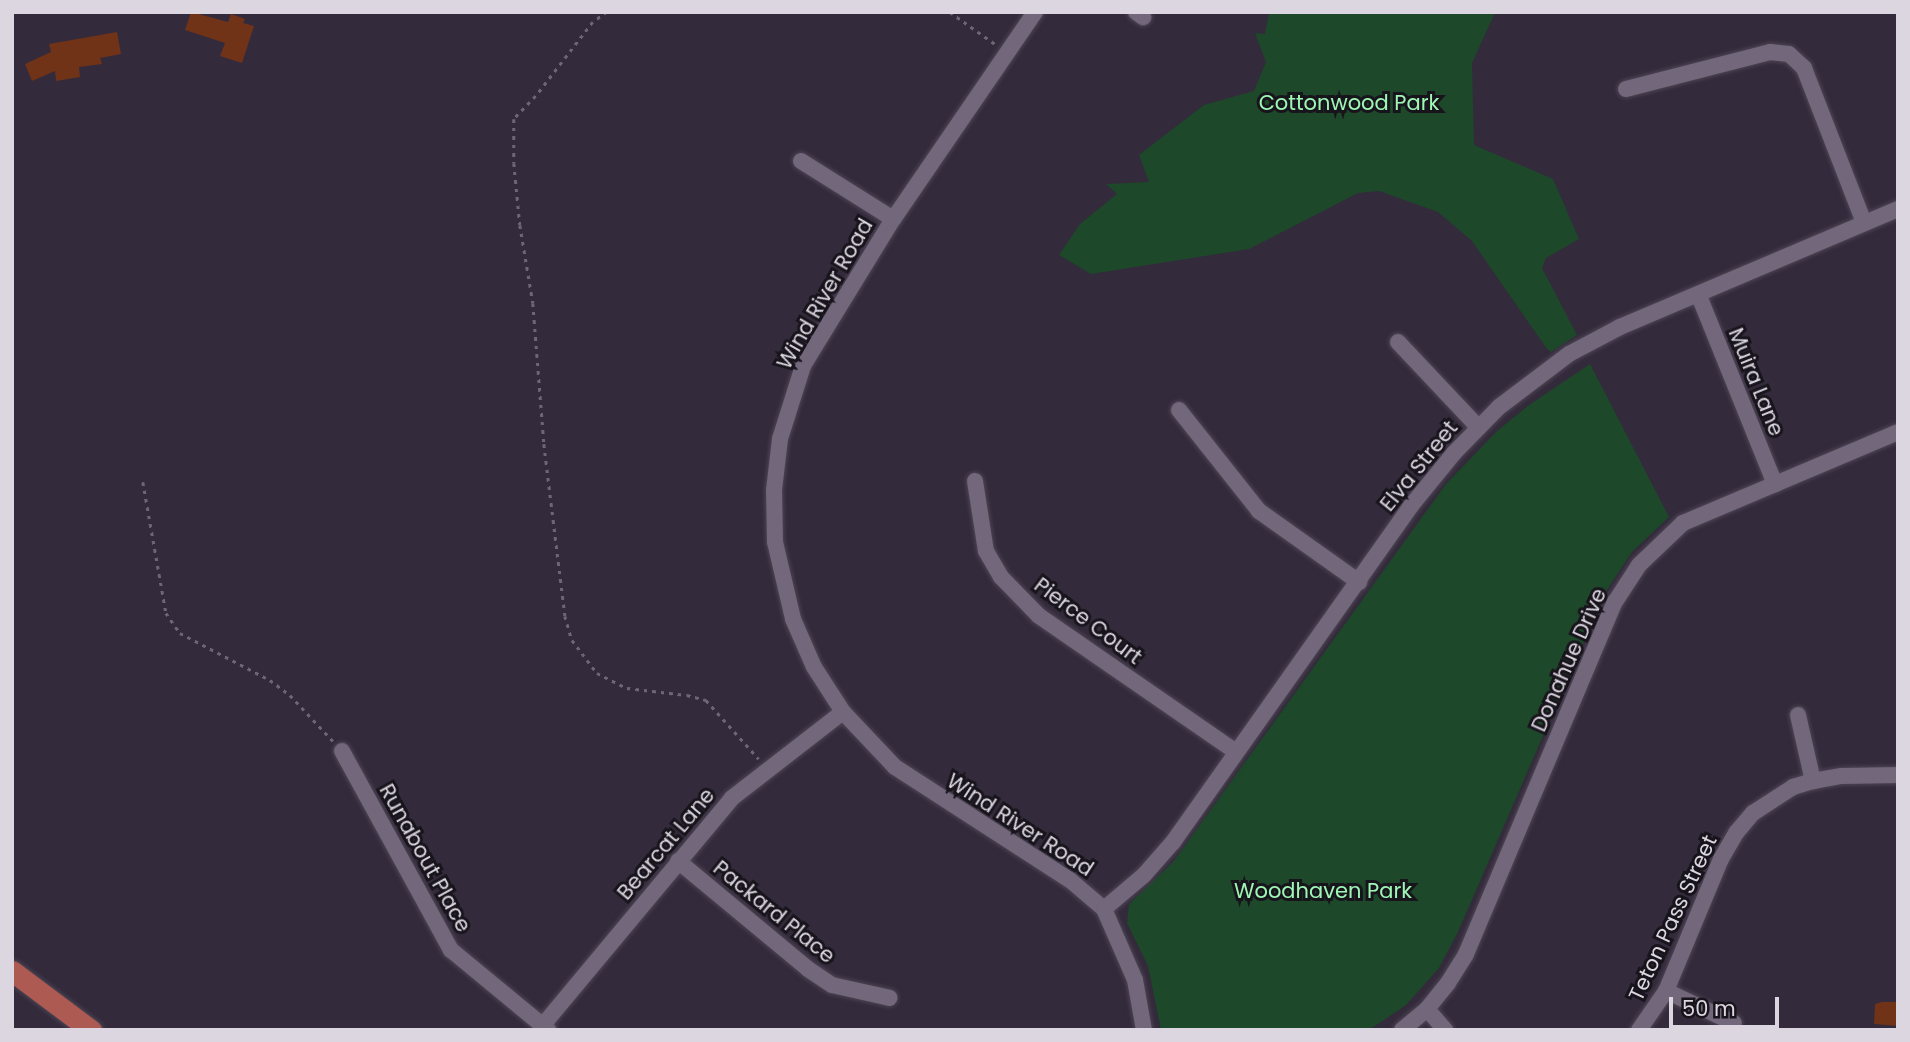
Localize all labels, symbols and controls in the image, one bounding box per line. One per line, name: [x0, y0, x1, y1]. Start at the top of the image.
park label: Cottonwood Park: [1259, 90, 1439, 116]
street label: Wind River Road: [772, 214, 878, 374]
street label: Muira Lane: [1723, 324, 1789, 440]
street label: Elva Street: [1375, 416, 1463, 516]
street label: Pierce Court: [1029, 572, 1147, 670]
street label: Donahue Drive: [1526, 584, 1612, 736]
street label: Wind River Road: [942, 768, 1098, 882]
street label: Runabout Place: [374, 780, 476, 936]
street label: Bearcat Lane: [612, 783, 720, 905]
street label: Teton Pass Street: [1624, 831, 1722, 1005]
street label: Packard Place: [708, 855, 840, 969]
park label: Woodhaven Park: [1234, 878, 1412, 904]
scale bar: [1672, 982, 1782, 1026]
text: 50 m: [1682, 994, 1736, 1023]

